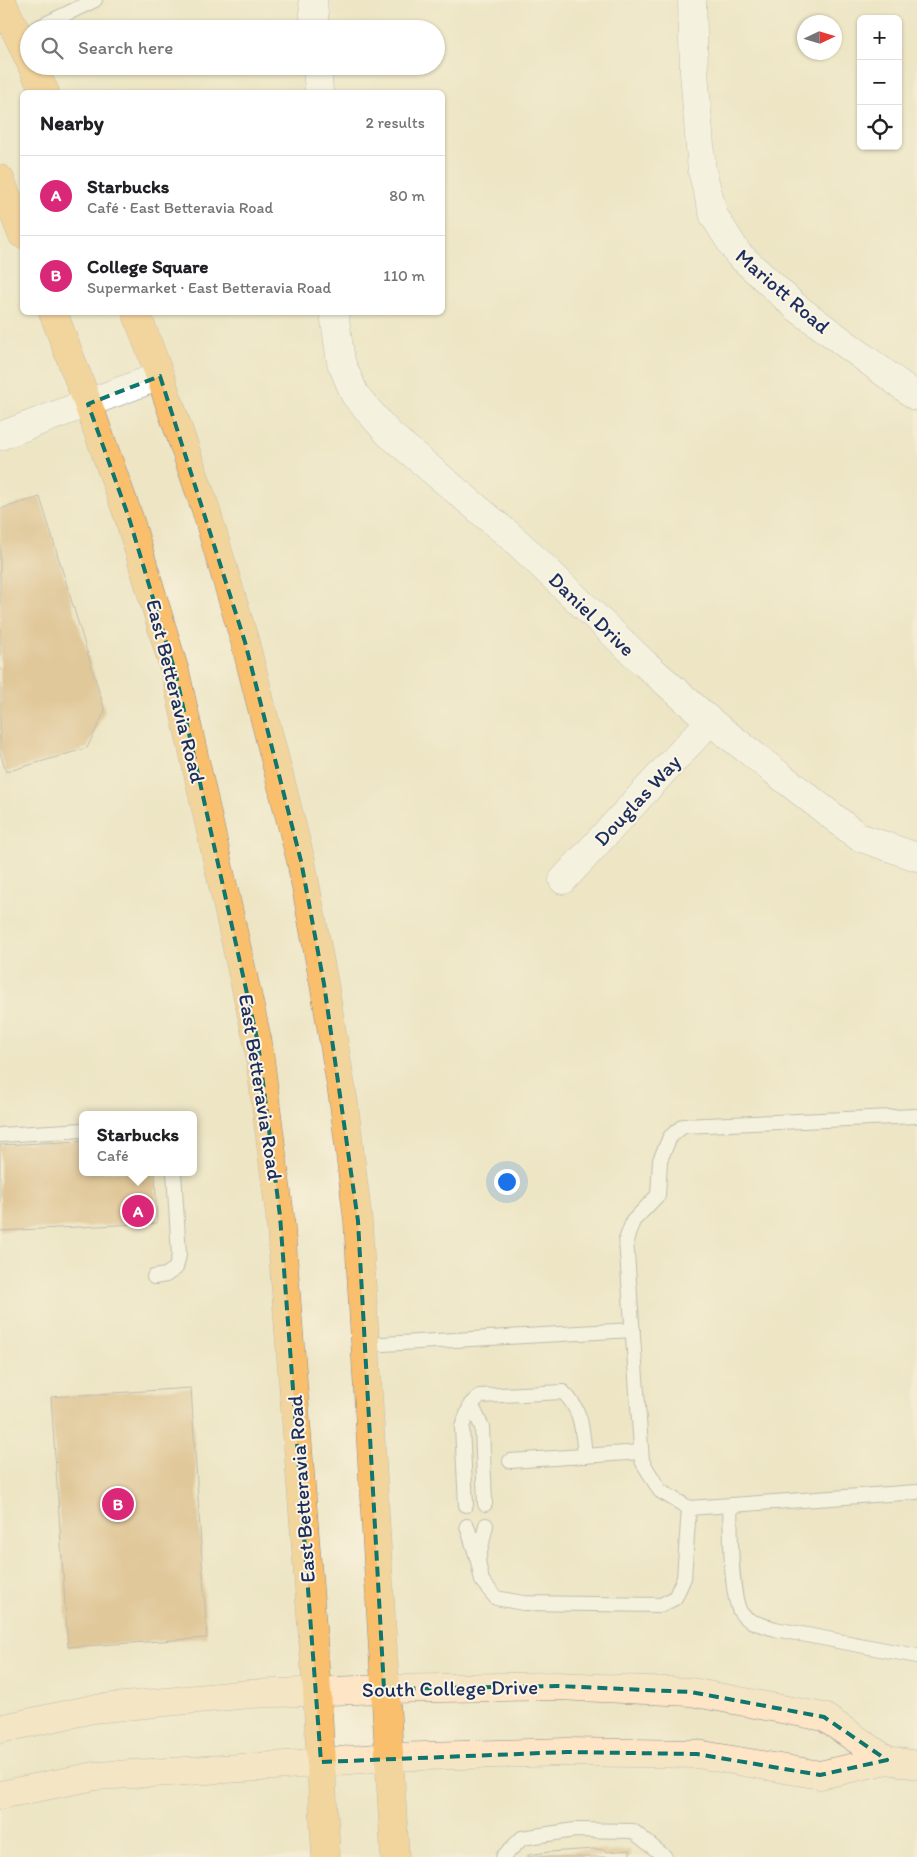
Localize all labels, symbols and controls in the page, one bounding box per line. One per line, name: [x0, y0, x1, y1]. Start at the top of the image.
north arrow: [797, 15, 842, 60]
map controls: [857, 15, 902, 150]
button: +: [857, 15, 902, 60]
search box: [20, 20, 445, 75]
icon: search: [38, 34, 66, 62]
text: Search here: [78, 36, 173, 59]
button: −: [857, 60, 902, 105]
button: locate: [857, 105, 902, 150]
text: Nearby: [40, 110, 104, 135]
text: 2 results: [365, 113, 425, 132]
text: Starbucks: [87, 175, 169, 198]
text: A: [51, 186, 61, 205]
text: 80 m: [389, 186, 425, 205]
text: Café · East Betteravia Road: [87, 198, 273, 217]
street label: Mariott Road: [731, 243, 836, 339]
text: College Square: [87, 255, 209, 278]
text: B: [51, 266, 61, 285]
text: 110 m: [383, 266, 425, 285]
text: Supermarket · East Betteravia Road: [87, 278, 331, 297]
street label: Daniel Drive: [544, 567, 640, 661]
street label: East Betteravia Road: [141, 597, 211, 786]
street label: Douglas Way: [588, 749, 686, 851]
street label: East Betteravia Road: [234, 992, 288, 1182]
popup: [79, 1111, 197, 1176]
text: Starbucks: [97, 1123, 179, 1146]
text: Café: [97, 1146, 129, 1165]
your location: [494, 1169, 520, 1195]
pin: A: [122, 1192, 154, 1230]
street label: East Betteravia Road: [282, 1394, 320, 1584]
pin: B: [102, 1485, 134, 1523]
street label: South College Drive: [362, 1674, 538, 1702]

